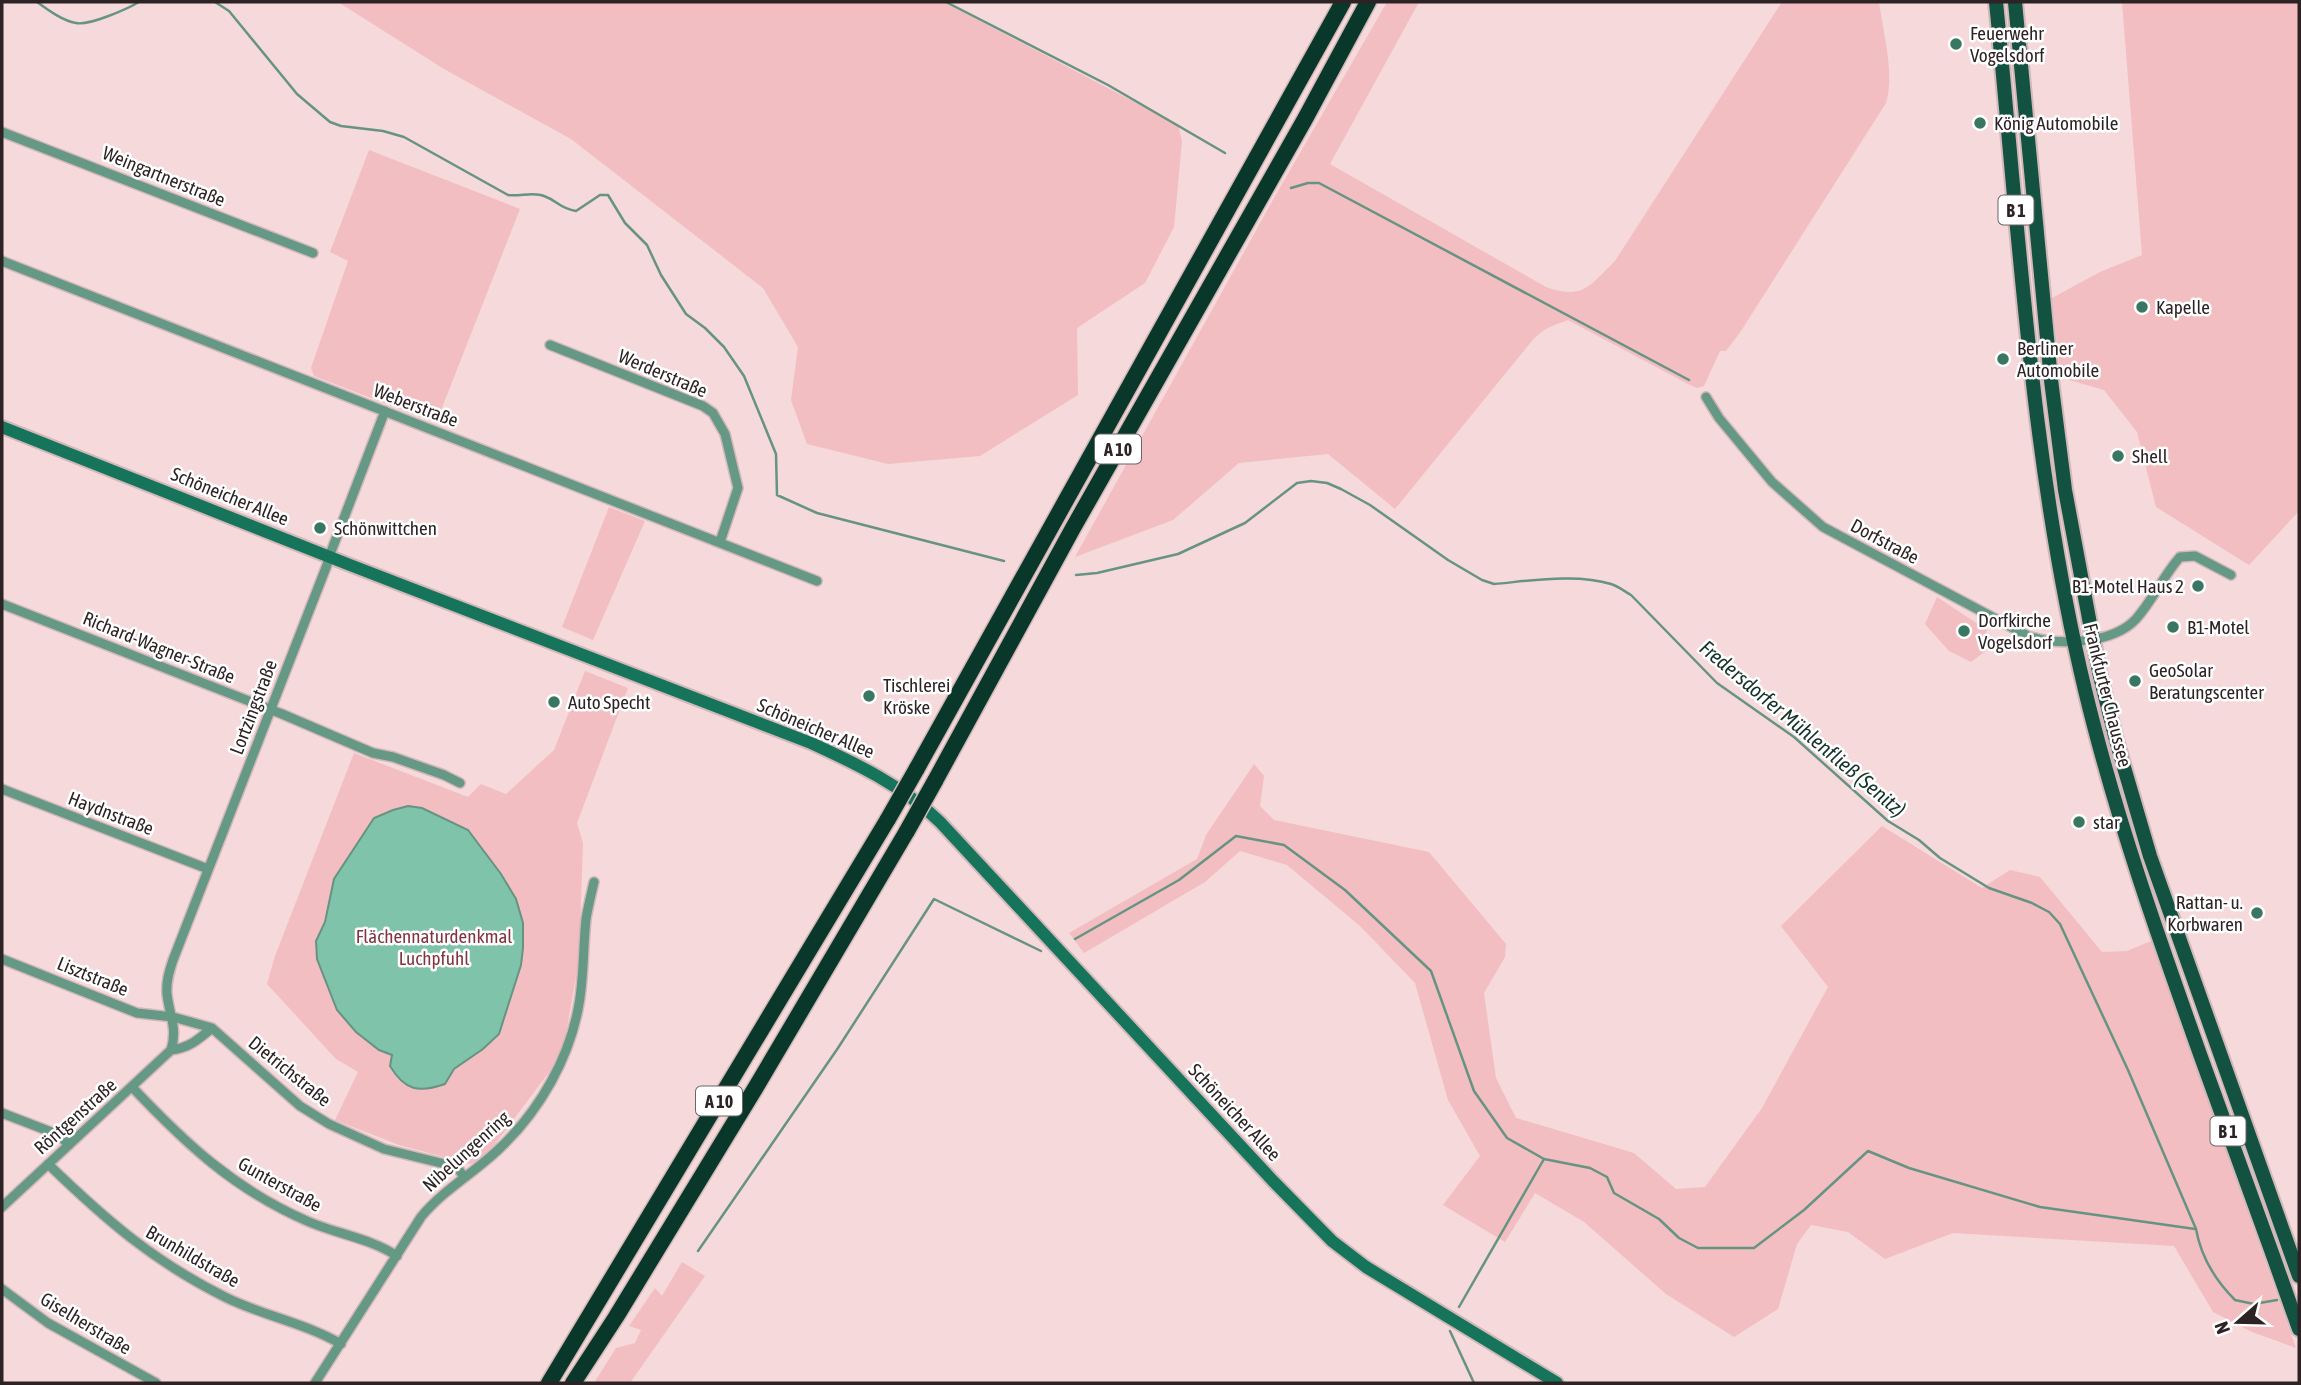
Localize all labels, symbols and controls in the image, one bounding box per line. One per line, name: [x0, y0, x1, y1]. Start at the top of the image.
place label: Feuerwehr Vogelsdorf: [1970, 22, 2044, 66]
marker: Feuerwehr Vogelsdorf: [1948, 36, 1964, 52]
place label: König Automobile: [1994, 112, 2118, 134]
marker: König Automobile: [1972, 115, 1988, 131]
street label: Weingartnerstraße: [100, 141, 228, 211]
road number: B 1: [1998, 196, 2034, 224]
place label: Kapelle: [2156, 296, 2210, 318]
marker: Kapelle: [2134, 299, 2150, 315]
place label: Berliner Automobile: [2017, 337, 2099, 381]
street label: Werderstraße: [615, 344, 711, 402]
marker: Berliner Automobile: [1995, 351, 2011, 367]
street label: Weberstraße: [371, 379, 461, 431]
road number: A 10: [1095, 434, 1141, 463]
place label: Shell: [2132, 445, 2168, 467]
marker: Shell: [2110, 448, 2126, 464]
street label: Schöneicher Allee: [168, 462, 292, 530]
street label: Dorfstraße: [1847, 514, 1923, 568]
place label: Schönwittchen: [334, 517, 437, 539]
marker: Schönwittchen: [312, 520, 328, 536]
place label: B1-Motel Haus 2: [2072, 575, 2184, 597]
marker: B1-Motel Haus 2: [2190, 578, 2206, 594]
street label: Richard-Wagner-Straße: [80, 606, 238, 688]
place label: Dorfkirche Vogelsdorf: [1978, 609, 2052, 653]
place label: B1-Motel: [2187, 616, 2249, 638]
marker: B1-Motel: [2165, 619, 2181, 635]
street label: Frankfurter Chaussee: [2080, 621, 2136, 769]
marker: Dorfkirche Vogelsdorf: [1956, 623, 1972, 639]
water label: Fredersdorfer Mühlenfließ (Senitz): [1695, 635, 1911, 821]
street label: Lortzingstraße: [225, 657, 281, 757]
place label: GeoSolar Beratungscenter: [2149, 659, 2264, 703]
marker: GeoSolar Beratungscenter: [2127, 673, 2143, 689]
place label: Tischlerei Kröske: [883, 674, 950, 718]
marker: Tischlerei Kröske: [861, 688, 877, 704]
place label: Auto Specht: [568, 691, 651, 713]
street label: Schöneicher Allee: [754, 693, 878, 763]
marker: Auto Specht: [546, 694, 562, 710]
street label: Haydnstraße: [65, 787, 157, 839]
place label: star: [2093, 811, 2120, 833]
marker: star: [2071, 814, 2087, 830]
place label: Rattan- u. Korbwaren: [2167, 891, 2243, 935]
marker: Rattan- u. Korbwaren: [2249, 905, 2265, 921]
park label: Flächennaturdenkmal Luchpfuhl: [356, 925, 512, 969]
street label: Lisztstraße: [54, 952, 132, 1000]
street label: Dietrichstraße: [245, 1031, 335, 1111]
street label: Schöneicher Allee: [1184, 1059, 1286, 1165]
street label: Röntgenstraße: [30, 1074, 120, 1158]
road number: A 10: [696, 1086, 742, 1116]
street label: Nibelungenring: [418, 1106, 515, 1196]
road number: B 1: [2210, 1116, 2246, 1146]
street label: Gunterstraße: [235, 1152, 325, 1216]
street label: Brunhildstraße: [142, 1220, 244, 1292]
street label: Giselherstraße: [37, 1287, 135, 1359]
north arrow: [2203, 1287, 2273, 1357]
text: N: [2210, 1319, 2234, 1337]

